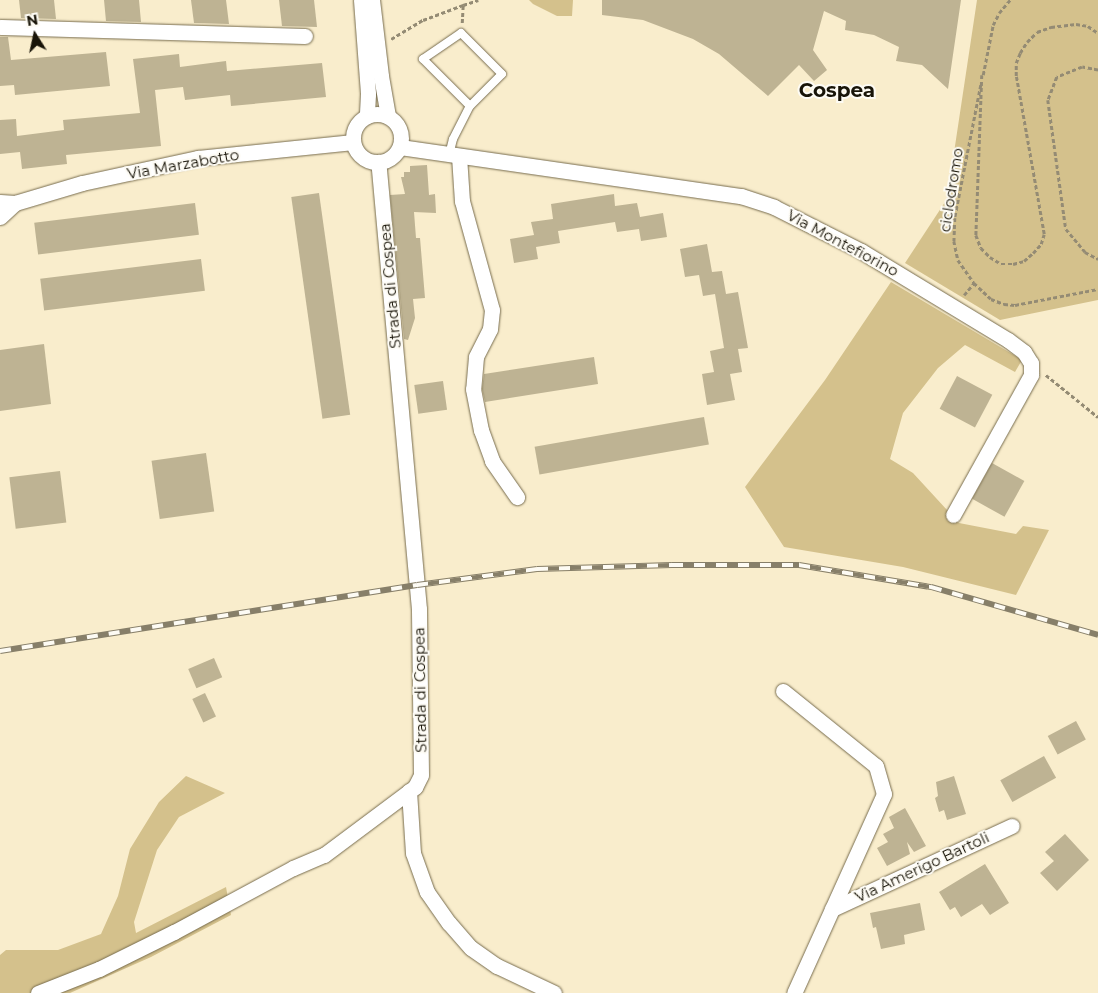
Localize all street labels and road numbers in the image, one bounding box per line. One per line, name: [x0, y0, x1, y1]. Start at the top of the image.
street label: Via Marzabotto: [126, 145, 240, 183]
street label: ciclodromo: [935, 147, 967, 233]
street label: Via Montefiorino: [784, 206, 902, 280]
street label: Strada di Cospea: [376, 223, 404, 349]
street label: Strada di Cospea: [410, 627, 430, 753]
street label: Via Amerigo Bartoli: [852, 828, 992, 906]

